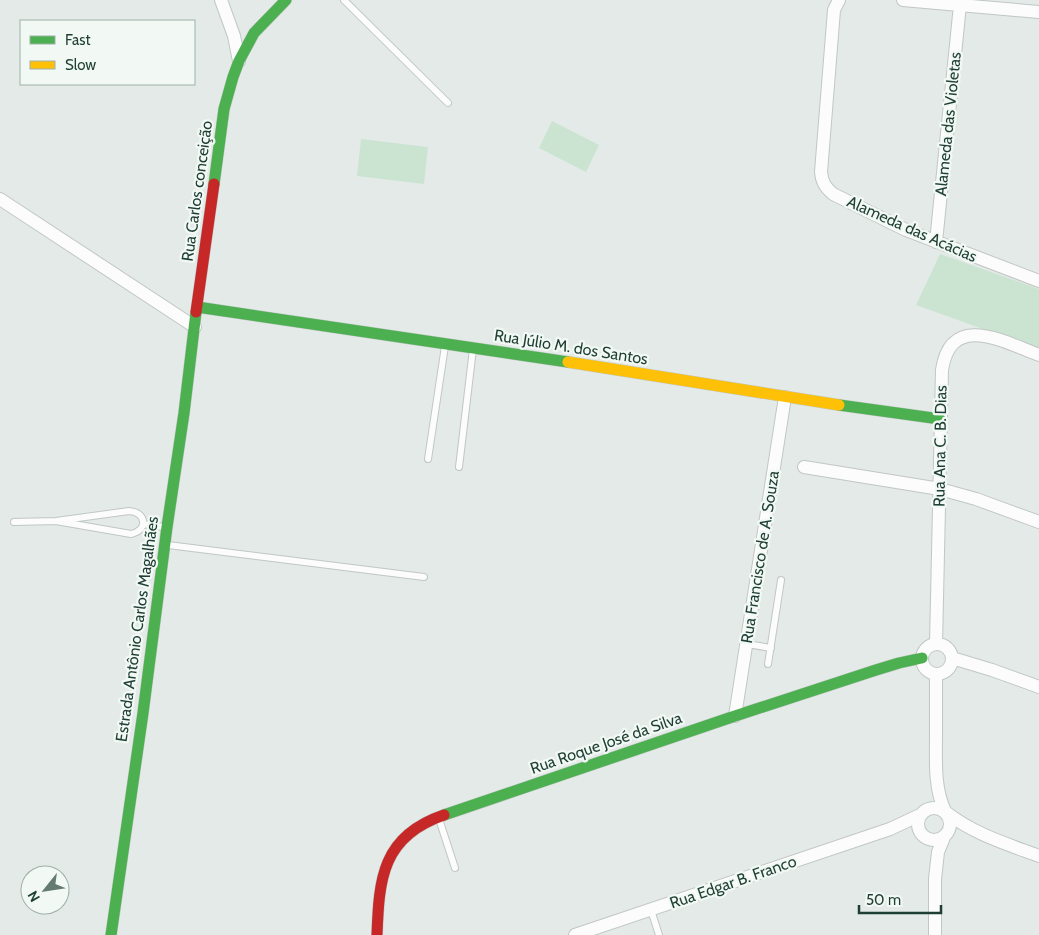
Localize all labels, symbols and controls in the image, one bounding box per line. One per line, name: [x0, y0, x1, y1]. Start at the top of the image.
legend: [20, 20, 195, 85]
text: Fast: [65, 31, 90, 49]
street label: Alameda das Violetas: [931, 51, 965, 197]
text: Slow: [65, 56, 96, 74]
street label: Rua Carlos conceição: [178, 119, 216, 263]
street label: Alameda das Acácias: [844, 192, 980, 266]
street label: Rua Júlio M. dos Santos: [493, 325, 650, 369]
street label: Rua Ana C. B. Dias: [929, 385, 951, 507]
street label: Rua Francisco de A. Souza: [737, 469, 783, 645]
street label: Estrada Antônio Carlos Magalhães: [112, 515, 162, 743]
street label: Rua Roque José da Silva: [528, 708, 685, 778]
street label: Rua Edgar B. Franco: [667, 851, 799, 913]
north arrow: [20, 865, 70, 915]
scale bar: [859, 882, 942, 914]
text: N: [23, 888, 44, 905]
text: 50 m: [866, 891, 901, 909]

